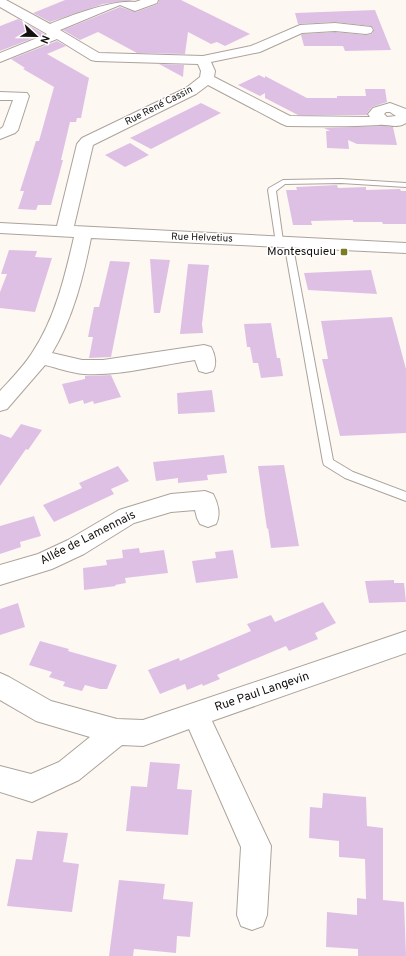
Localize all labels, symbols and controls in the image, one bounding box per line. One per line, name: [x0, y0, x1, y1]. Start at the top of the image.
north arrow: [16, 16, 56, 56]
text: N: [36, 33, 52, 46]
street label: Rue René Cassin: [123, 83, 195, 129]
street label: Rue Helvetius: [171, 230, 233, 246]
place label: Montesquieu: [267, 244, 336, 260]
marker: Montesquieu: [339, 247, 349, 257]
street label: Allée de Lamennais: [38, 507, 138, 569]
street label: Rue Paul Langevin: [213, 668, 311, 716]

